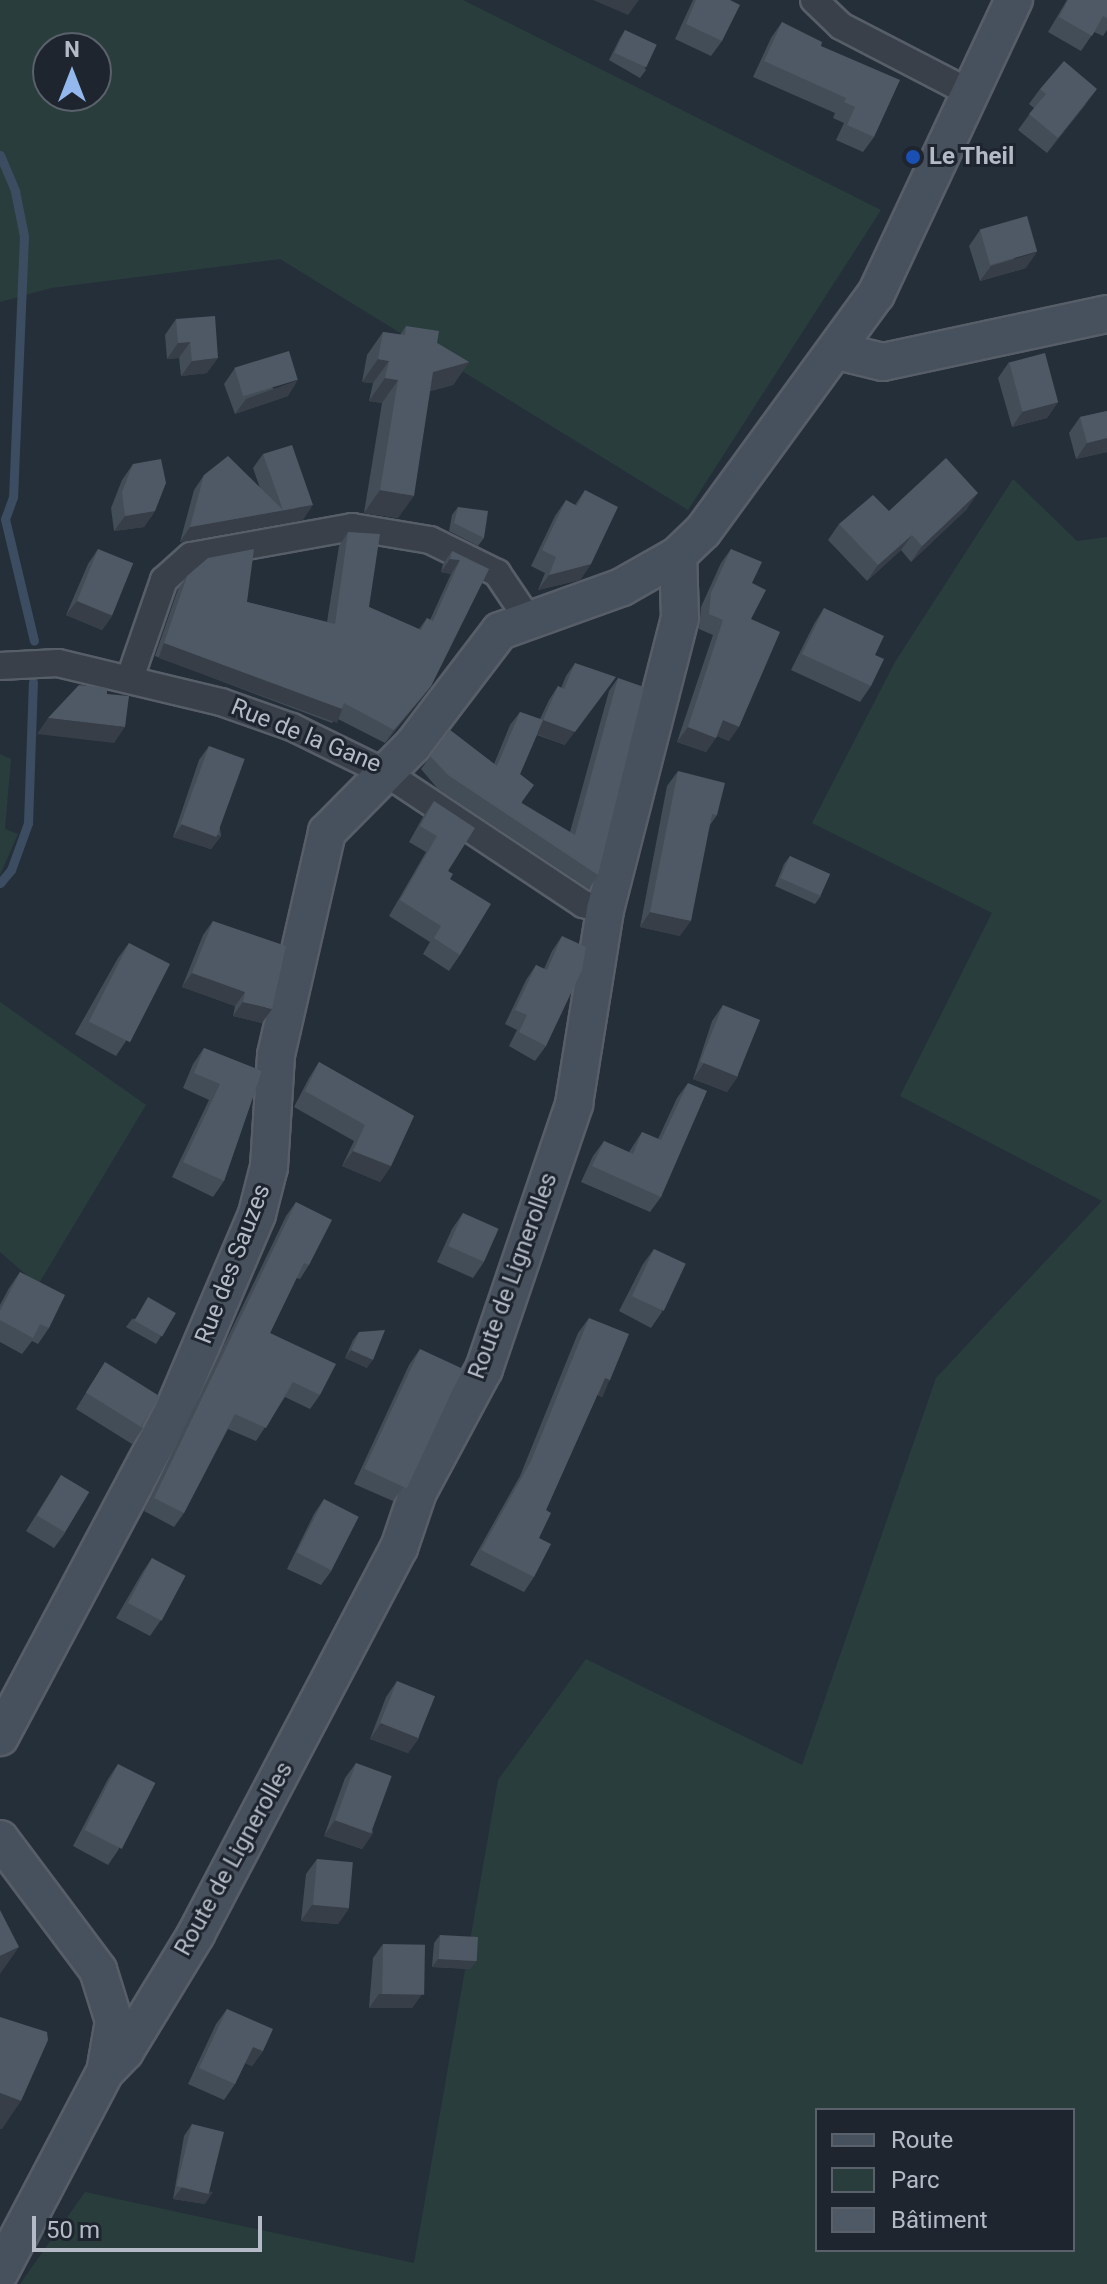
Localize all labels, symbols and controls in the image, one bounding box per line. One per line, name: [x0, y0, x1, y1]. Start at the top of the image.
north arrow: [32, 32, 112, 112]
text: N: [64, 37, 80, 62]
place label: Le Theil: [929, 143, 1015, 171]
marker: Le Theil: [904, 148, 922, 166]
street label: Rue de la Gane: [227, 693, 385, 779]
street label: Route de Lignerolles: [462, 1169, 564, 1383]
street label: Rue des Sauzes: [189, 1180, 277, 1348]
street label: Route de Lignerolles: [169, 1757, 299, 1961]
legend: [815, 2108, 1075, 2252]
text: Route: [891, 2126, 953, 2154]
text: Parc: [891, 2166, 940, 2194]
scale bar: [36, 2200, 266, 2250]
text: Bâtiment: [891, 2206, 988, 2234]
text: 50 m: [46, 2216, 100, 2244]

